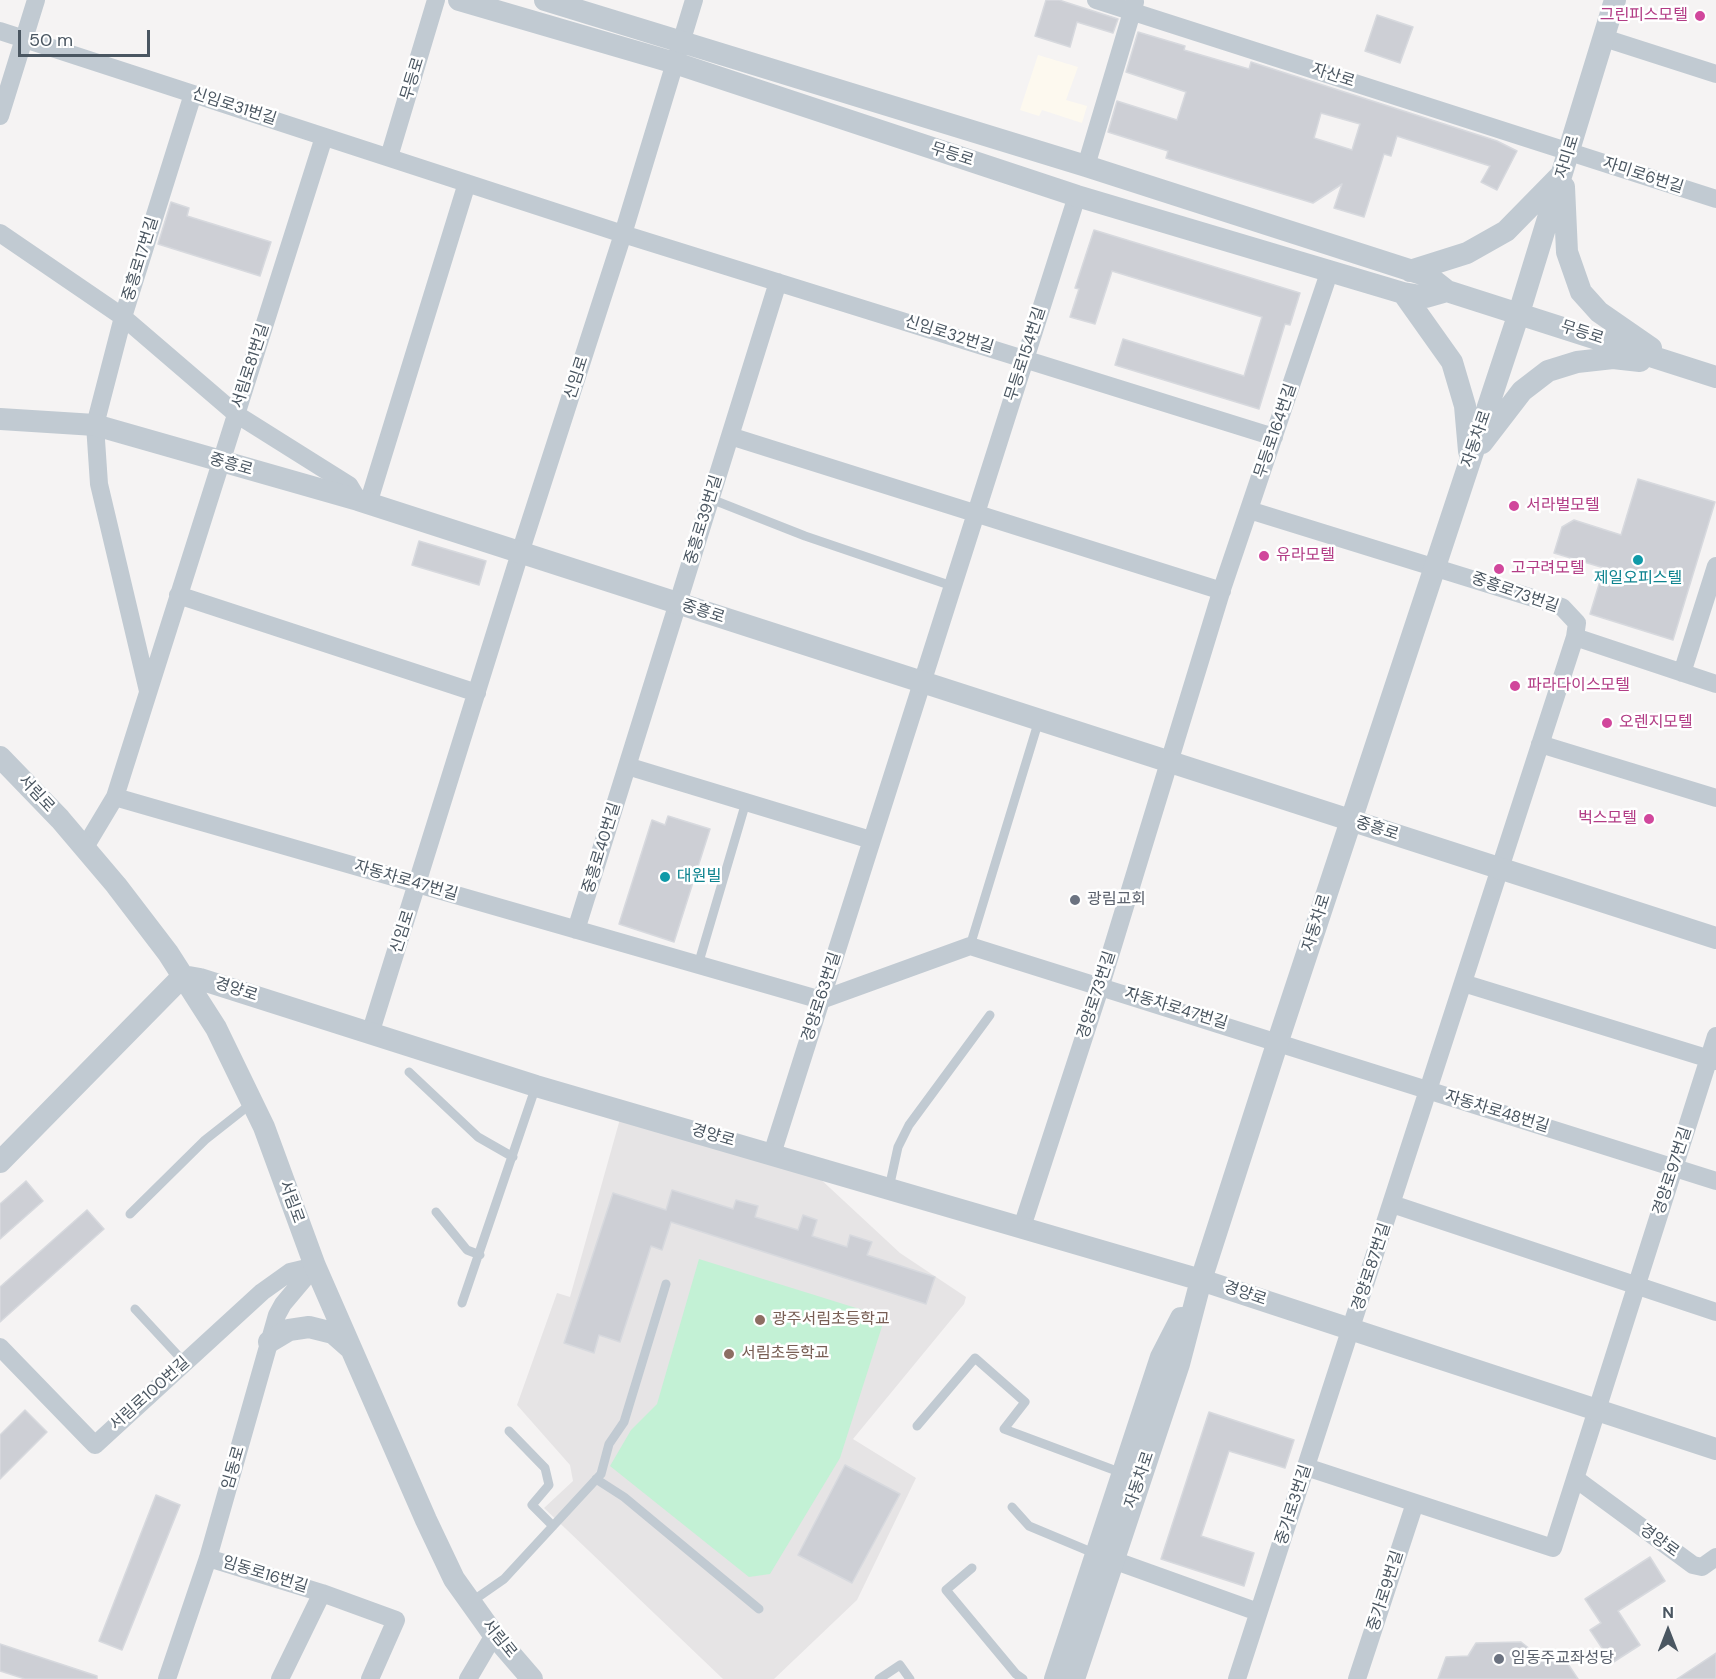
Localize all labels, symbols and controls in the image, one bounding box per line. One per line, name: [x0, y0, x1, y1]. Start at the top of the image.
place label: 그린피스모텔: [1600, 6, 1688, 26]
marker: 그린피스모텔: [1693, 9, 1707, 23]
scale bar: [21, 18, 153, 56]
text: 50 m: [29, 28, 73, 52]
street label: 무등로: [397, 55, 429, 103]
street label: 자산로: [1309, 60, 1357, 92]
street label: 신임로31번길: [189, 84, 279, 130]
street label: 자미로: [1552, 133, 1584, 181]
street label: 무등로: [928, 139, 976, 171]
street label: 자미로6번길: [1600, 154, 1686, 198]
street label: 중흥로17번길: [119, 215, 163, 303]
street label: 무등로154번길: [1002, 304, 1050, 404]
street label: 신임로32번길: [902, 312, 996, 358]
street label: 무등로: [1558, 317, 1606, 349]
street label: 서림로81번길: [228, 321, 274, 411]
street label: 신임로: [561, 354, 593, 402]
street label: 무등로164번길: [1251, 381, 1301, 481]
street label: 자동차로: [1458, 408, 1496, 470]
street label: 중흥로: [207, 450, 255, 480]
street label: 중흥로39번길: [681, 473, 727, 567]
place label: 서라벌모텔: [1526, 496, 1600, 516]
marker: 서라벌모텔: [1507, 499, 1521, 513]
place label: 유라모텔: [1276, 546, 1335, 566]
marker: 유라모텔: [1257, 549, 1271, 563]
marker: 제일오피스텔: [1631, 553, 1645, 567]
place label: 고구려모텔: [1511, 559, 1585, 579]
marker: 고구려모텔: [1492, 562, 1506, 576]
street label: 중흥로73번길: [1469, 569, 1561, 617]
place label: 제일오피스텔: [1594, 569, 1682, 589]
street label: 중흥로: [679, 596, 727, 628]
place label: 파라다이스모텔: [1527, 676, 1630, 696]
marker: 파라다이스모텔: [1508, 679, 1522, 693]
place label: 오렌지모텔: [1619, 713, 1693, 733]
marker: 오렌지모텔: [1600, 716, 1614, 730]
street label: 서림로: [14, 771, 58, 817]
street label: 중흥로40번길: [579, 800, 625, 896]
place label: 벅스모텔: [1578, 809, 1637, 829]
marker: 벅스모텔: [1642, 812, 1656, 826]
street label: 중흥로: [1353, 813, 1401, 845]
street label: 자동차로47번길: [352, 857, 460, 905]
place label: 대원빌: [677, 867, 721, 887]
marker: 대원빌: [658, 870, 672, 884]
place label: 광림교회: [1087, 890, 1146, 910]
street label: 자동차로: [1299, 892, 1335, 954]
marker: 광림교회: [1068, 893, 1082, 907]
street label: 신임로: [387, 908, 419, 956]
street label: 경양로73번길: [1074, 949, 1120, 1041]
street label: 경양로63번길: [798, 950, 846, 1044]
street label: 경양로: [212, 974, 260, 1006]
street label: 자동차로47번길: [1122, 984, 1230, 1034]
street label: 자동차로48번길: [1443, 1087, 1551, 1137]
street label: 경양로: [689, 1121, 737, 1151]
street label: 경양로97번길: [1650, 1124, 1696, 1218]
street label: 서림로: [274, 1178, 308, 1226]
street label: 경양로87번길: [1349, 1221, 1395, 1313]
street label: 경양로: [1221, 1278, 1269, 1310]
place label: 광주서림초등학교: [772, 1310, 890, 1330]
marker: 광주서림초등학교: [753, 1313, 767, 1327]
place label: 서림초등학교: [741, 1344, 829, 1364]
marker: 서림초등학교: [722, 1347, 736, 1361]
street label: 서림로100번길: [106, 1353, 194, 1435]
street label: 임동로: [219, 1444, 249, 1492]
street label: 자동차로: [1121, 1449, 1159, 1511]
street label: 중가로3번길: [1272, 1463, 1316, 1547]
street label: 경양로: [1635, 1520, 1683, 1562]
street label: 중가로9번길: [1364, 1548, 1408, 1634]
street label: 임동로16번길: [220, 1553, 310, 1597]
north arrow: [1638, 1601, 1698, 1661]
text: N: [1662, 1602, 1674, 1623]
street label: 서림로: [478, 1616, 520, 1662]
place label: 임동주교좌성당: [1511, 1649, 1614, 1669]
marker: 임동주교좌성당: [1492, 1652, 1506, 1666]

